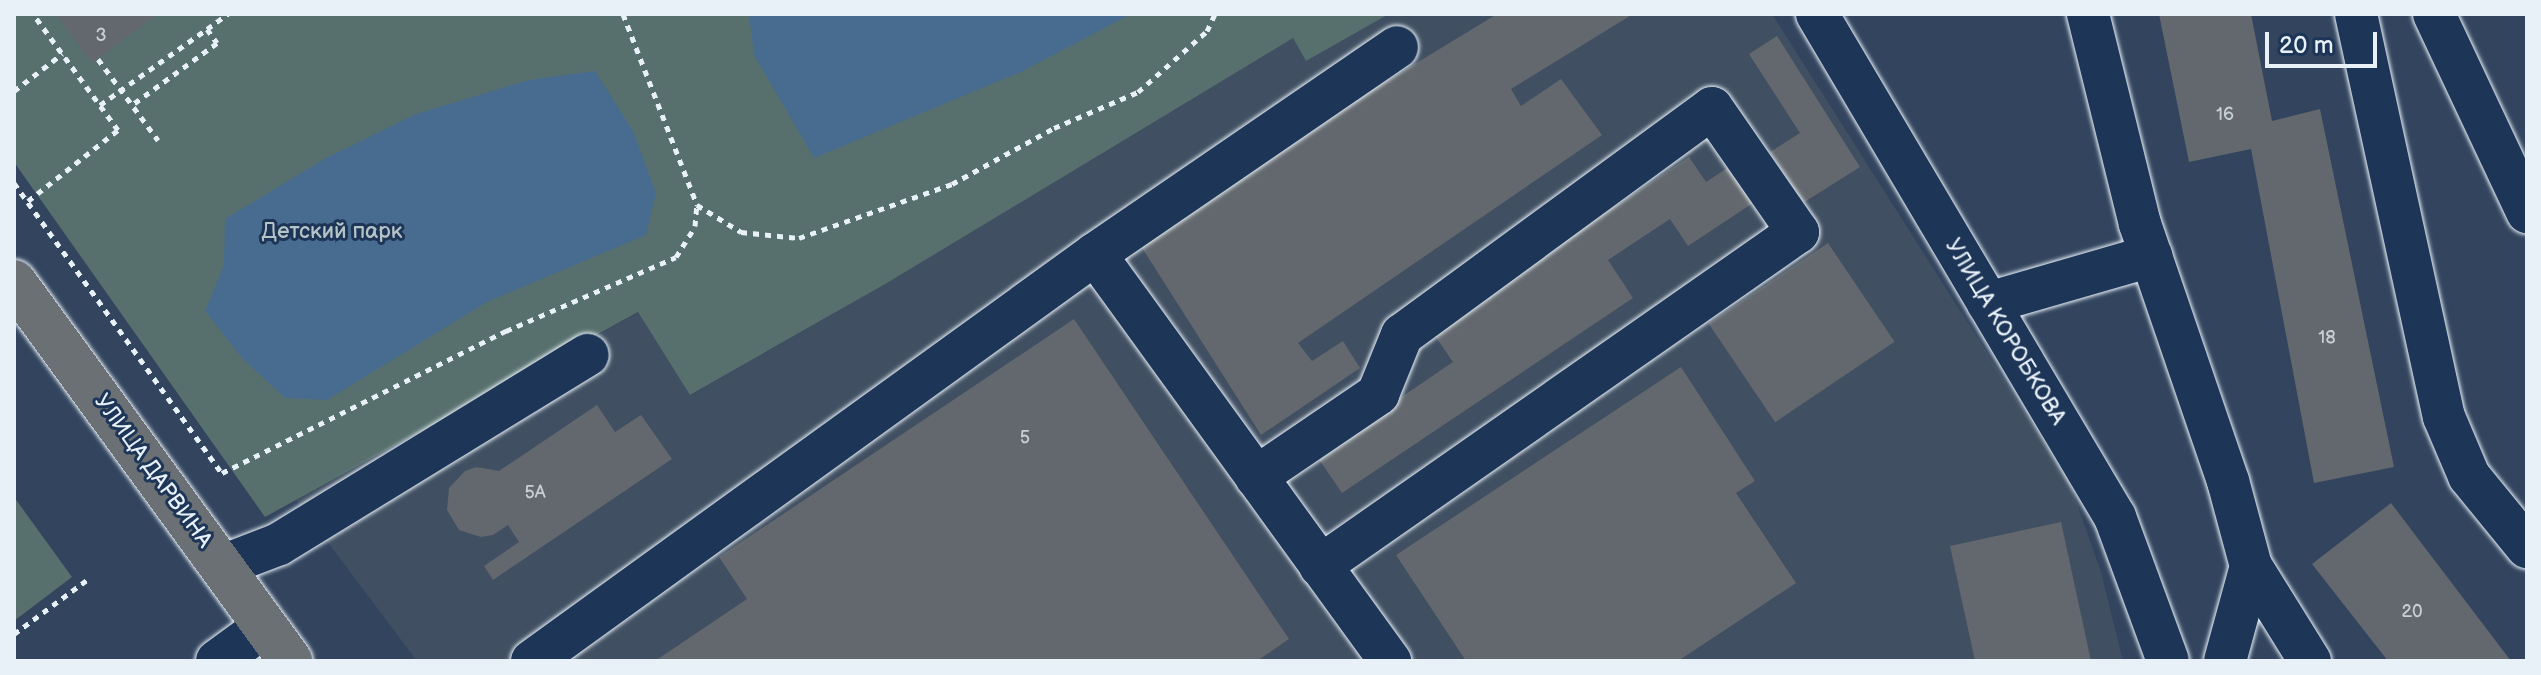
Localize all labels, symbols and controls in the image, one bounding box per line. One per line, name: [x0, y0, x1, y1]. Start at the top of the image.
scale bar: [2269, 16, 2381, 66]
house number: 3: [95, 25, 107, 47]
text: 20 m: [2279, 31, 2334, 60]
house number: 16: [2216, 104, 2234, 126]
park label: Детский парк: [262, 219, 402, 245]
street label: УЛИЦА КОРОБКОВА: [1939, 234, 2071, 430]
house number: 18: [2318, 327, 2336, 349]
street label: УЛИЦА ДАРВИНА: [88, 389, 218, 553]
house number: 5: [1020, 427, 1030, 449]
house number: 5А: [524, 482, 546, 504]
house number: 20: [2401, 601, 2423, 623]

